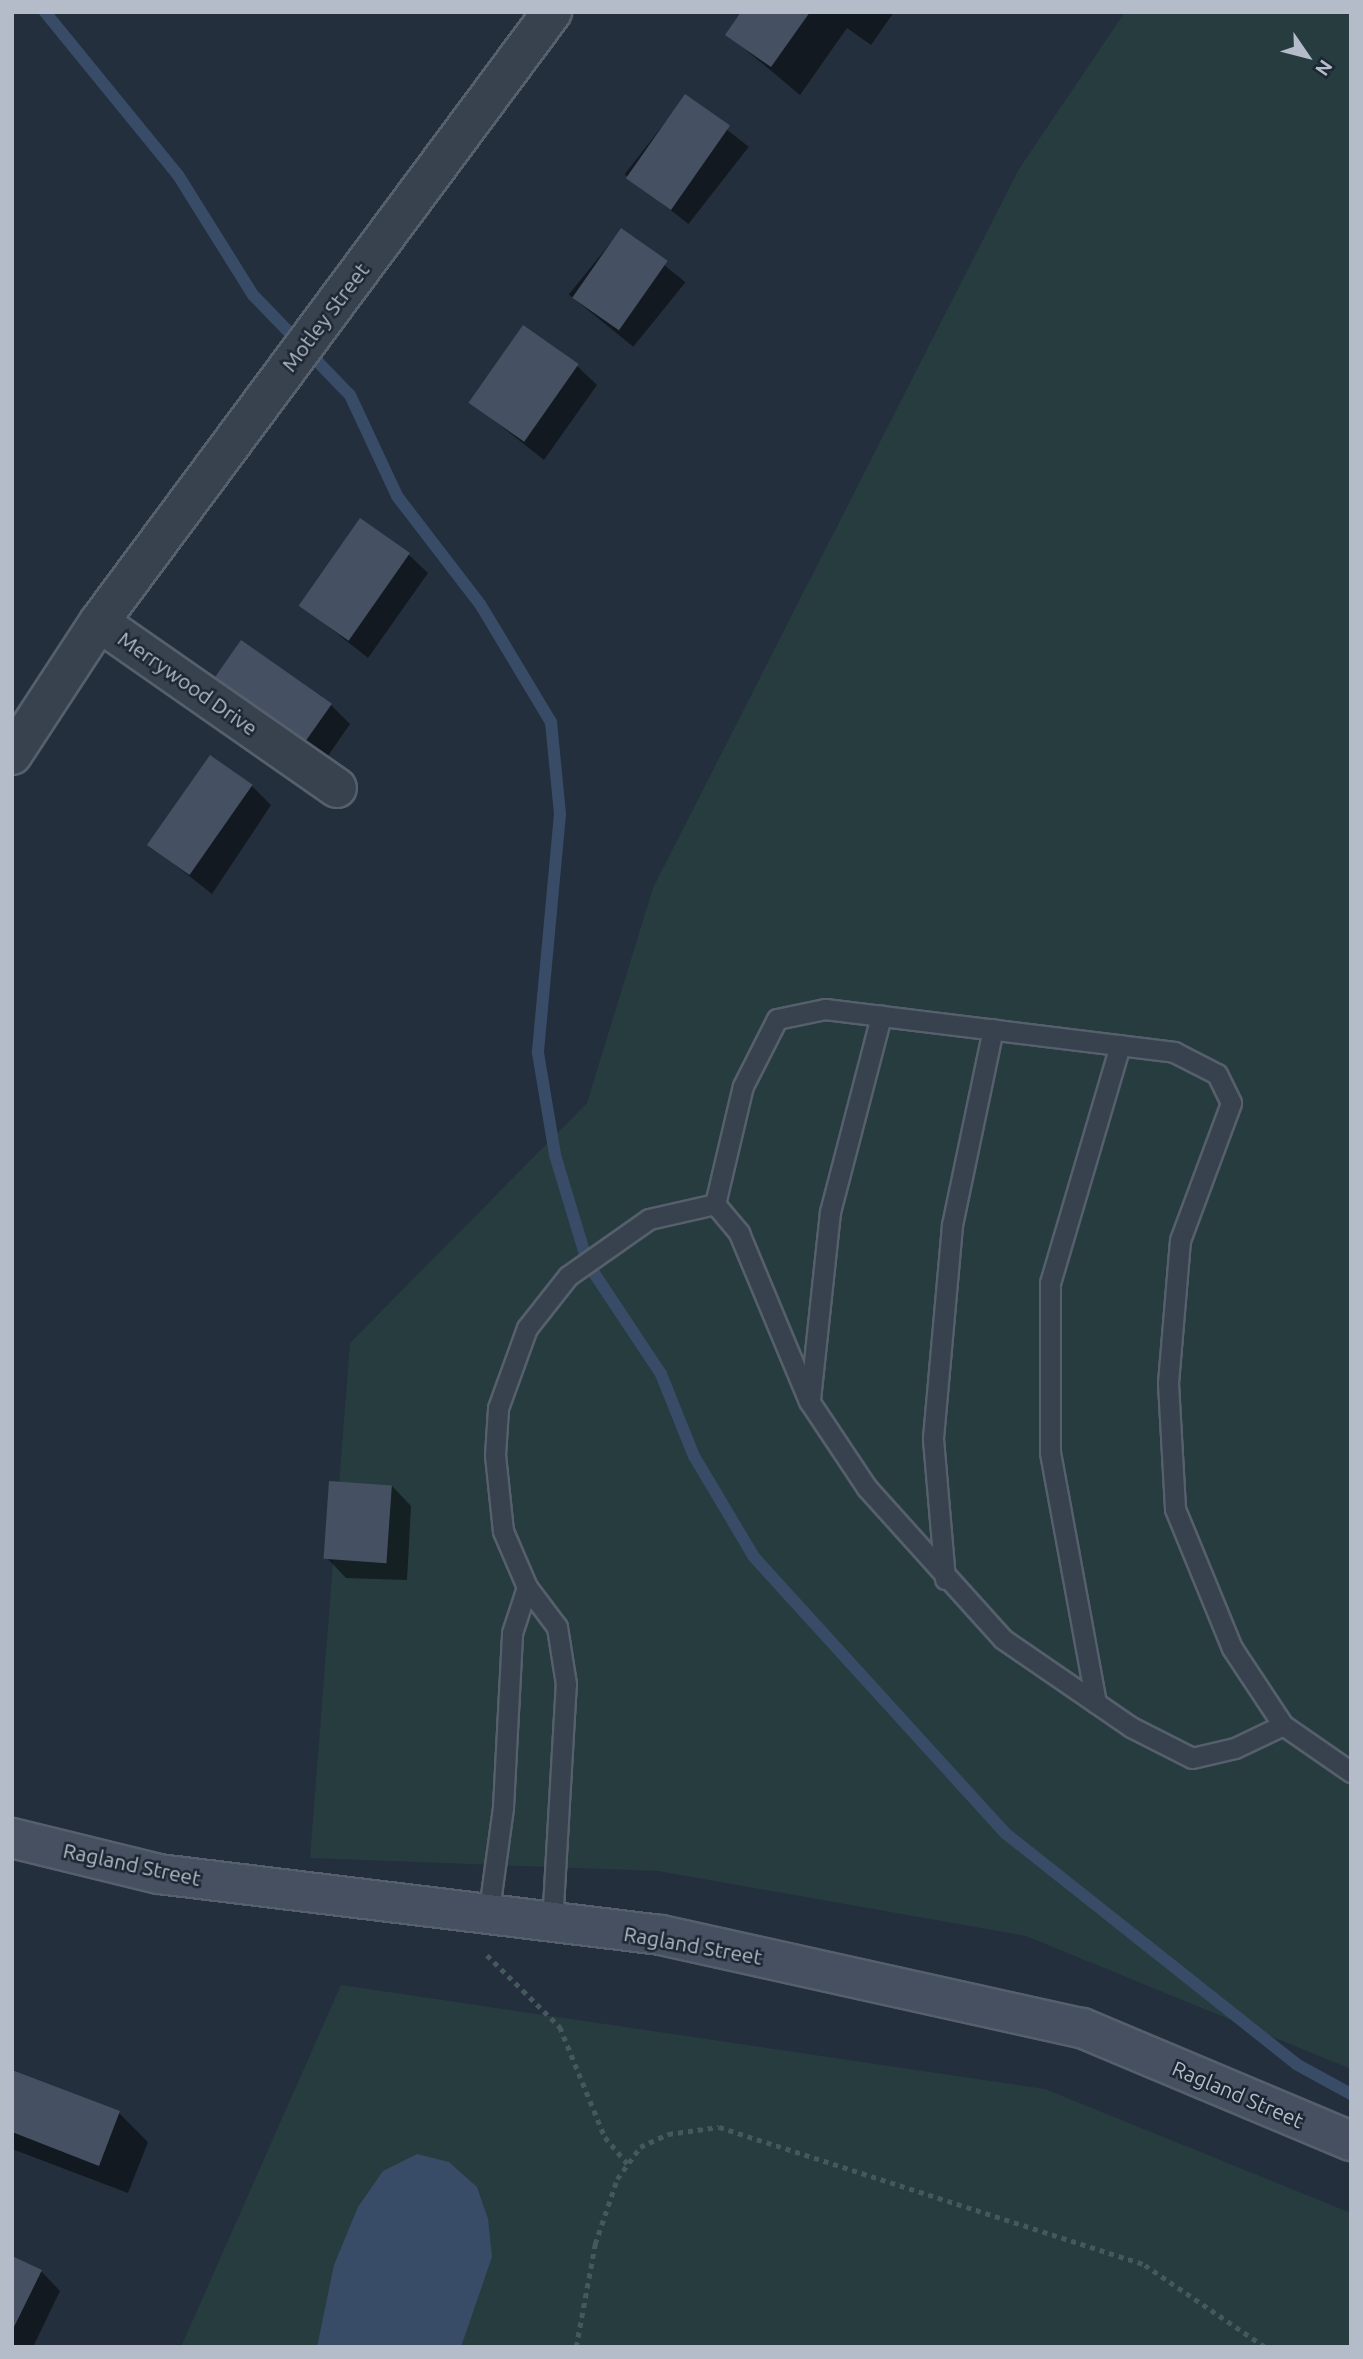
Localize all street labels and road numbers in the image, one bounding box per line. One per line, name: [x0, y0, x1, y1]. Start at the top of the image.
street label: Motley Street: [276, 258, 374, 376]
street label: Merrywood Drive: [113, 626, 263, 740]
street label: Ragland Street: [61, 1837, 203, 1891]
street label: Ragland Street: [622, 1920, 764, 1970]
street label: Ragland Street: [1169, 2055, 1307, 2133]

